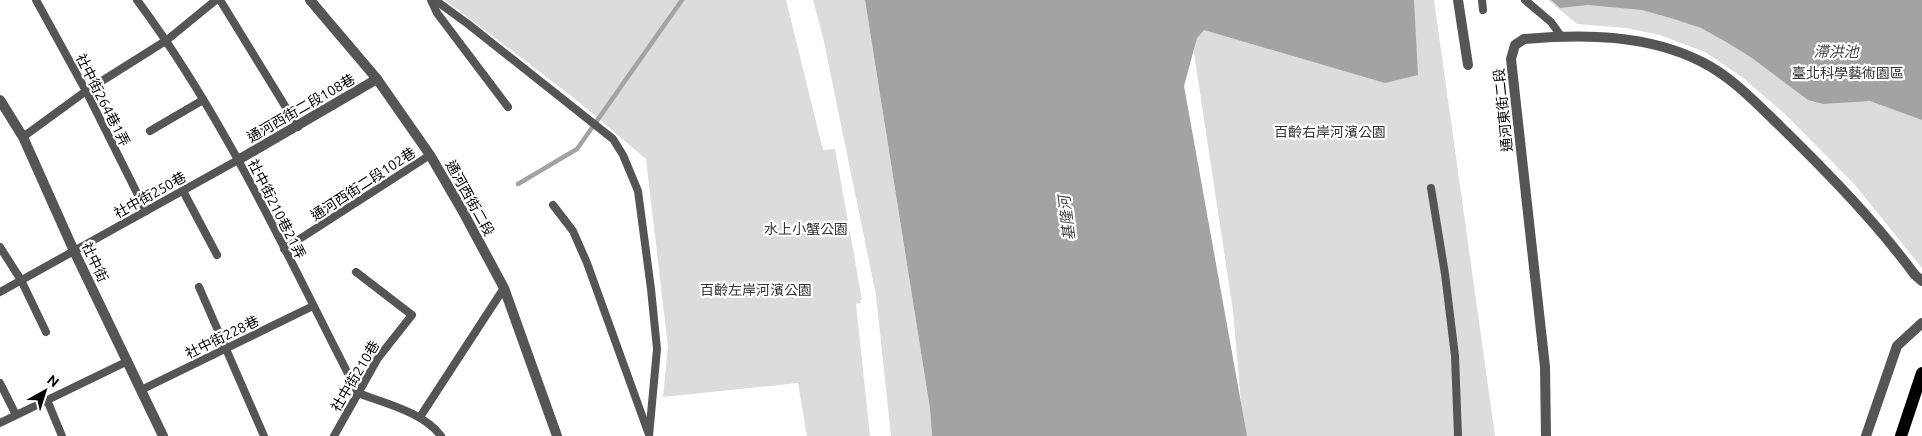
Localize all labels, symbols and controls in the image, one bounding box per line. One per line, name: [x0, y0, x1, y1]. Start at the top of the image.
water label: 滯洪池: [1813, 43, 1860, 60]
street label: 社中街264巷1弄: [73, 51, 133, 149]
park label: 臺北科學藝術園區: [1792, 65, 1904, 81]
street label: 通河東街二段: [1491, 67, 1515, 153]
street label: 通河西街二段108巷: [244, 71, 358, 145]
park label: 百齡右岸河濱公園: [1274, 124, 1386, 140]
street label: 通河西街二段102巷: [308, 144, 418, 224]
street label: 社中街210巷21弄: [245, 157, 309, 261]
street label: 通河西街二段: [443, 157, 497, 239]
street label: 社中街250巷: [111, 169, 189, 221]
water label: 基隆河: [1055, 192, 1078, 241]
park label: 水上小蟹公園: [764, 221, 848, 237]
street label: 社中街: [79, 240, 111, 284]
park label: 百齡左岸河濱公園: [700, 282, 812, 298]
street label: 社中街228巷: [183, 312, 261, 362]
street label: 社中街210巷: [328, 338, 382, 414]
north arrow: [20, 366, 70, 416]
text: N: [44, 371, 62, 390]

